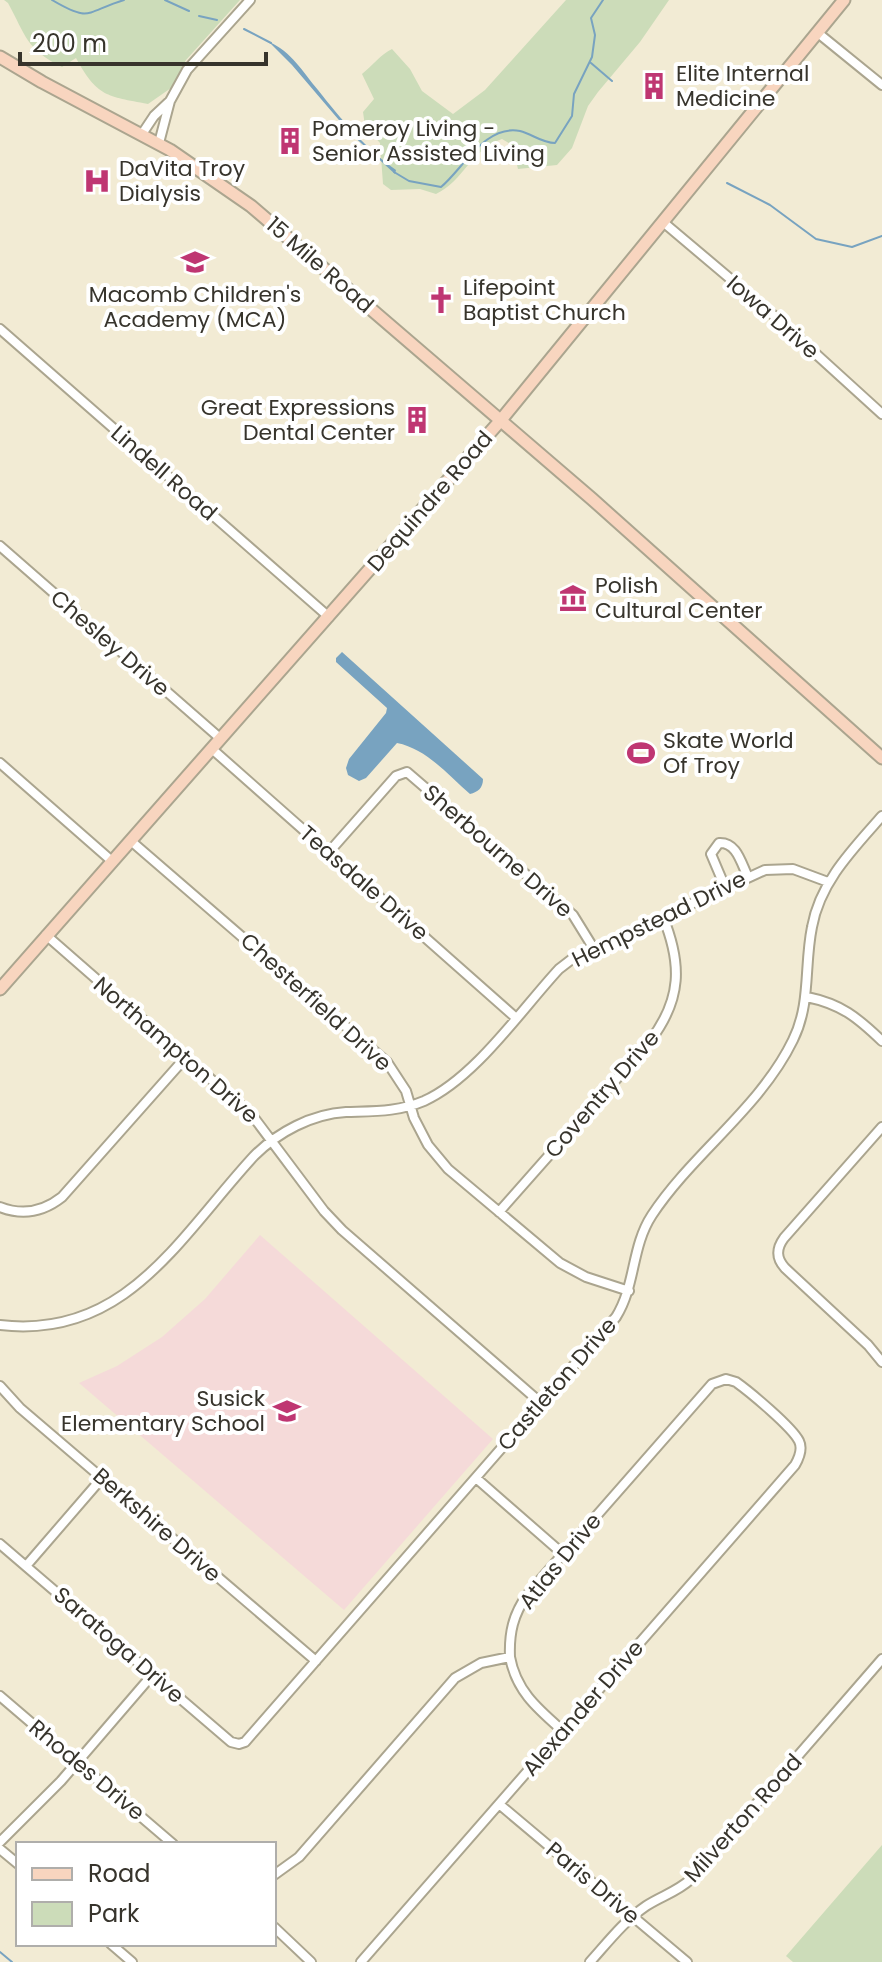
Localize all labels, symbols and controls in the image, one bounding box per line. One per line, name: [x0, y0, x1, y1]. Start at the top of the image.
scale bar: [20, 16, 266, 66]
text: 200 m: [32, 27, 107, 60]
place label: Elite Internal Medicine: [676, 58, 809, 114]
building icon: Elite Internal Medicine: [639, 71, 669, 101]
place label: Pomeroy Living - Senior Assisted Living: [312, 113, 545, 169]
building icon: Pomeroy Living - Senior Assisted Living: [275, 126, 305, 156]
place label: DaVita Troy Dialysis: [119, 153, 246, 209]
hospital icon: DaVita Troy Dialysis: [82, 166, 112, 196]
street label: 15 Mile Road: [260, 210, 380, 320]
school or university icon: Macomb Children's Academy (MCA): [180, 247, 210, 277]
street label: Iowa Drive: [720, 268, 826, 366]
place label: Lifepoint Baptist Church: [463, 272, 626, 328]
place label: Macomb Children's Academy (MCA): [89, 279, 301, 335]
church icon: Lifepoint Baptist Church: [426, 285, 456, 315]
place label: Great Expressions Dental Center: [201, 392, 395, 448]
building icon: Great Expressions Dental Center: [402, 405, 432, 435]
street label: Lindell Road: [104, 418, 224, 528]
street label: Dequindre Road: [360, 424, 500, 578]
place label: Polish Cultural Center: [595, 570, 763, 626]
street label: Chesley Drive: [44, 583, 176, 703]
museum icon: Polish Cultural Center: [558, 583, 588, 613]
place label: Skate World Of Troy: [663, 725, 794, 781]
sports icon: Skate World Of Troy: [626, 738, 656, 768]
street label: Sherbourne Drive: [417, 777, 579, 925]
street label: Teasdale Drive: [293, 818, 435, 948]
street label: Hempstead Drive: [567, 863, 751, 975]
street label: Chesterfield Drive: [234, 926, 398, 1078]
street label: Northampton Drive: [87, 970, 265, 1130]
street label: Coventry Drive: [538, 1023, 666, 1165]
street label: Castleton Drive: [490, 1311, 624, 1457]
place label: Susick Elementary School: [61, 1383, 266, 1439]
school or university icon: Susick Elementary School: [272, 1396, 302, 1426]
street label: Berkshire Drive: [86, 1461, 228, 1589]
street label: Atlas Drive: [512, 1506, 608, 1616]
street label: Saratoga Drive: [47, 1580, 191, 1710]
street label: Alexander Drive: [515, 1633, 651, 1783]
street label: Rhodes Drive: [22, 1712, 152, 1828]
street label: Milverton Road: [677, 1747, 809, 1889]
street label: Paris Drive: [539, 1835, 647, 1931]
legend: [16, 1842, 276, 1946]
text: Road: [88, 1857, 150, 1890]
text: Park: [88, 1897, 140, 1930]

